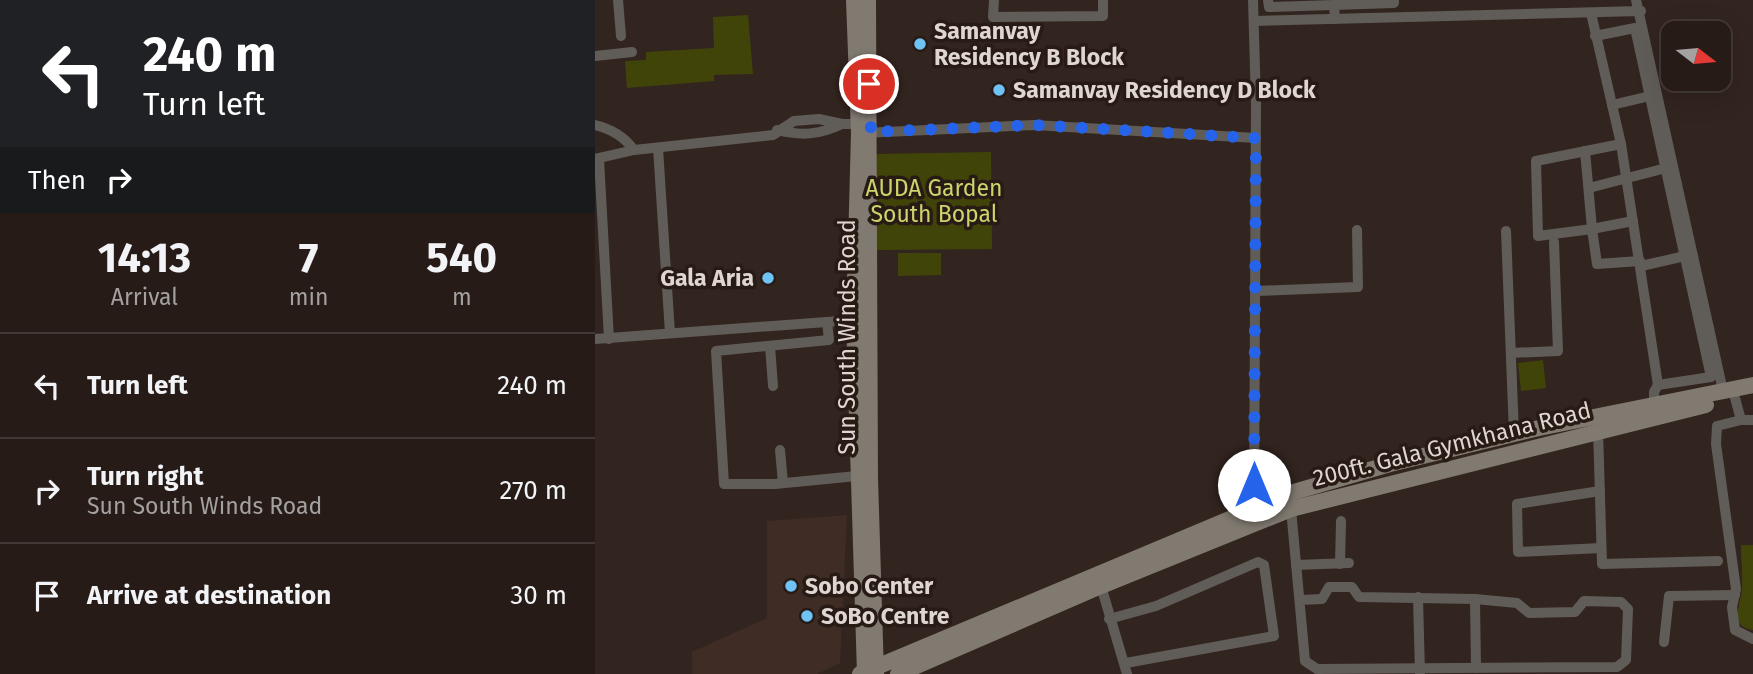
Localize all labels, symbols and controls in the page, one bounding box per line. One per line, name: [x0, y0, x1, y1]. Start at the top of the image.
place label: Samanvay Residency B Block: [934, 17, 1124, 71]
north arrow: [1661, 21, 1731, 91]
map controls: [1661, 21, 1731, 91]
text: 240 m: [143, 25, 276, 84]
icon: left: [28, 28, 119, 119]
marker: Samanvay Residency B Block: [912, 36, 928, 52]
pin: [839, 54, 899, 114]
icon: arrive: [850, 65, 888, 103]
place label: Samanvay Residency D Block: [1013, 76, 1316, 104]
marker: Samanvay Residency D Block: [991, 82, 1007, 98]
text: Turn left: [143, 85, 265, 123]
icon: right: [100, 161, 138, 199]
text: Then: [28, 165, 86, 196]
park label: AUDA Garden South Bopal: [865, 174, 1003, 228]
street label: Sun South Winds Road: [833, 219, 861, 455]
text: 14:13: [98, 233, 191, 283]
text: 7: [299, 233, 319, 283]
text: 540: [426, 233, 497, 283]
place label: Gala Aria: [660, 264, 754, 292]
marker: Gala Aria: [760, 270, 776, 286]
text: Arrival: [111, 283, 178, 311]
text: min: [289, 283, 329, 311]
text: m: [452, 283, 472, 311]
icon: left: [28, 367, 66, 405]
text: Turn left: [87, 370, 188, 401]
text: 240 m: [497, 370, 567, 401]
street label: 200ft. Gala Gymkhana Road: [1310, 396, 1594, 492]
position arrow: [1217, 448, 1291, 522]
text: Turn right: [87, 461, 204, 492]
icon: right: [28, 472, 66, 510]
text: 270 m: [499, 475, 567, 506]
text: Sun South Winds Road: [87, 492, 322, 520]
place label: Sobo Center: [805, 572, 934, 600]
icon: arrive: [28, 577, 66, 615]
marker: Sobo Center: [783, 578, 799, 594]
text: Arrive at destination: [87, 580, 331, 611]
text: 30 m: [510, 580, 567, 611]
place label: SoBo Centre: [821, 602, 950, 630]
marker: SoBo Centre: [799, 608, 815, 624]

